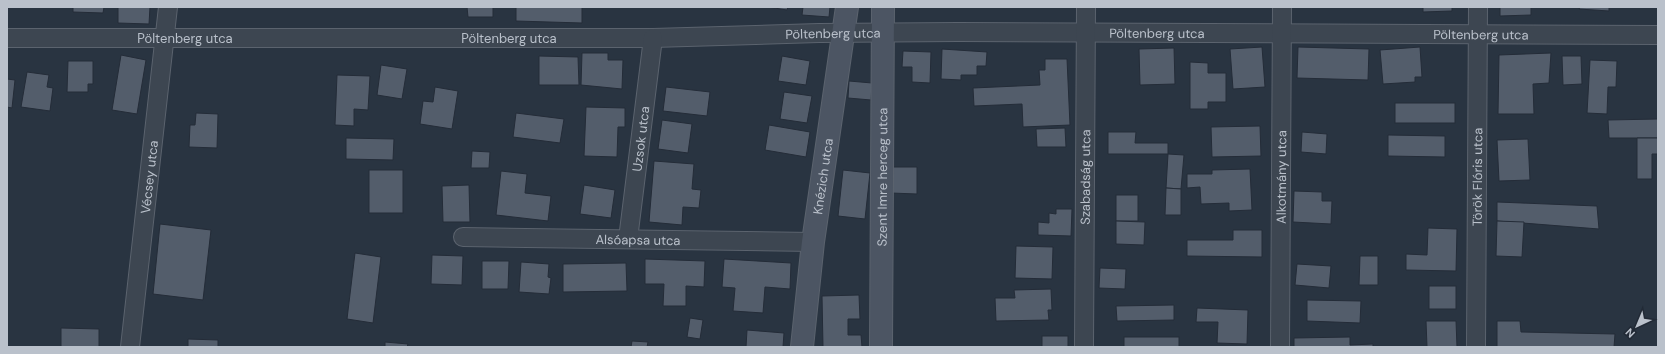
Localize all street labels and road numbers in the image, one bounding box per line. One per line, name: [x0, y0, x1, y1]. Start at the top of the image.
street label: Pöltenberg utca: [785, 24, 881, 43]
street label: Pöltenberg utca: [1109, 24, 1205, 42]
street label: Pöltenberg utca: [1433, 26, 1529, 43]
street label: Pöltenberg utca: [137, 30, 233, 47]
street label: Pöltenberg utca: [461, 30, 557, 47]
street label: Uzsok utca: [628, 105, 653, 172]
street label: Szent Imre herceg utca: [873, 108, 891, 247]
street label: Török Flóris utca: [1468, 128, 1486, 226]
street label: Szabadság utca: [1076, 129, 1094, 225]
street label: Alkotmány utca: [1272, 130, 1290, 224]
street label: Knézich utca: [809, 137, 836, 215]
street label: Vécsey utca: [136, 139, 162, 215]
street label: Alsóapsa utca: [595, 230, 681, 249]

